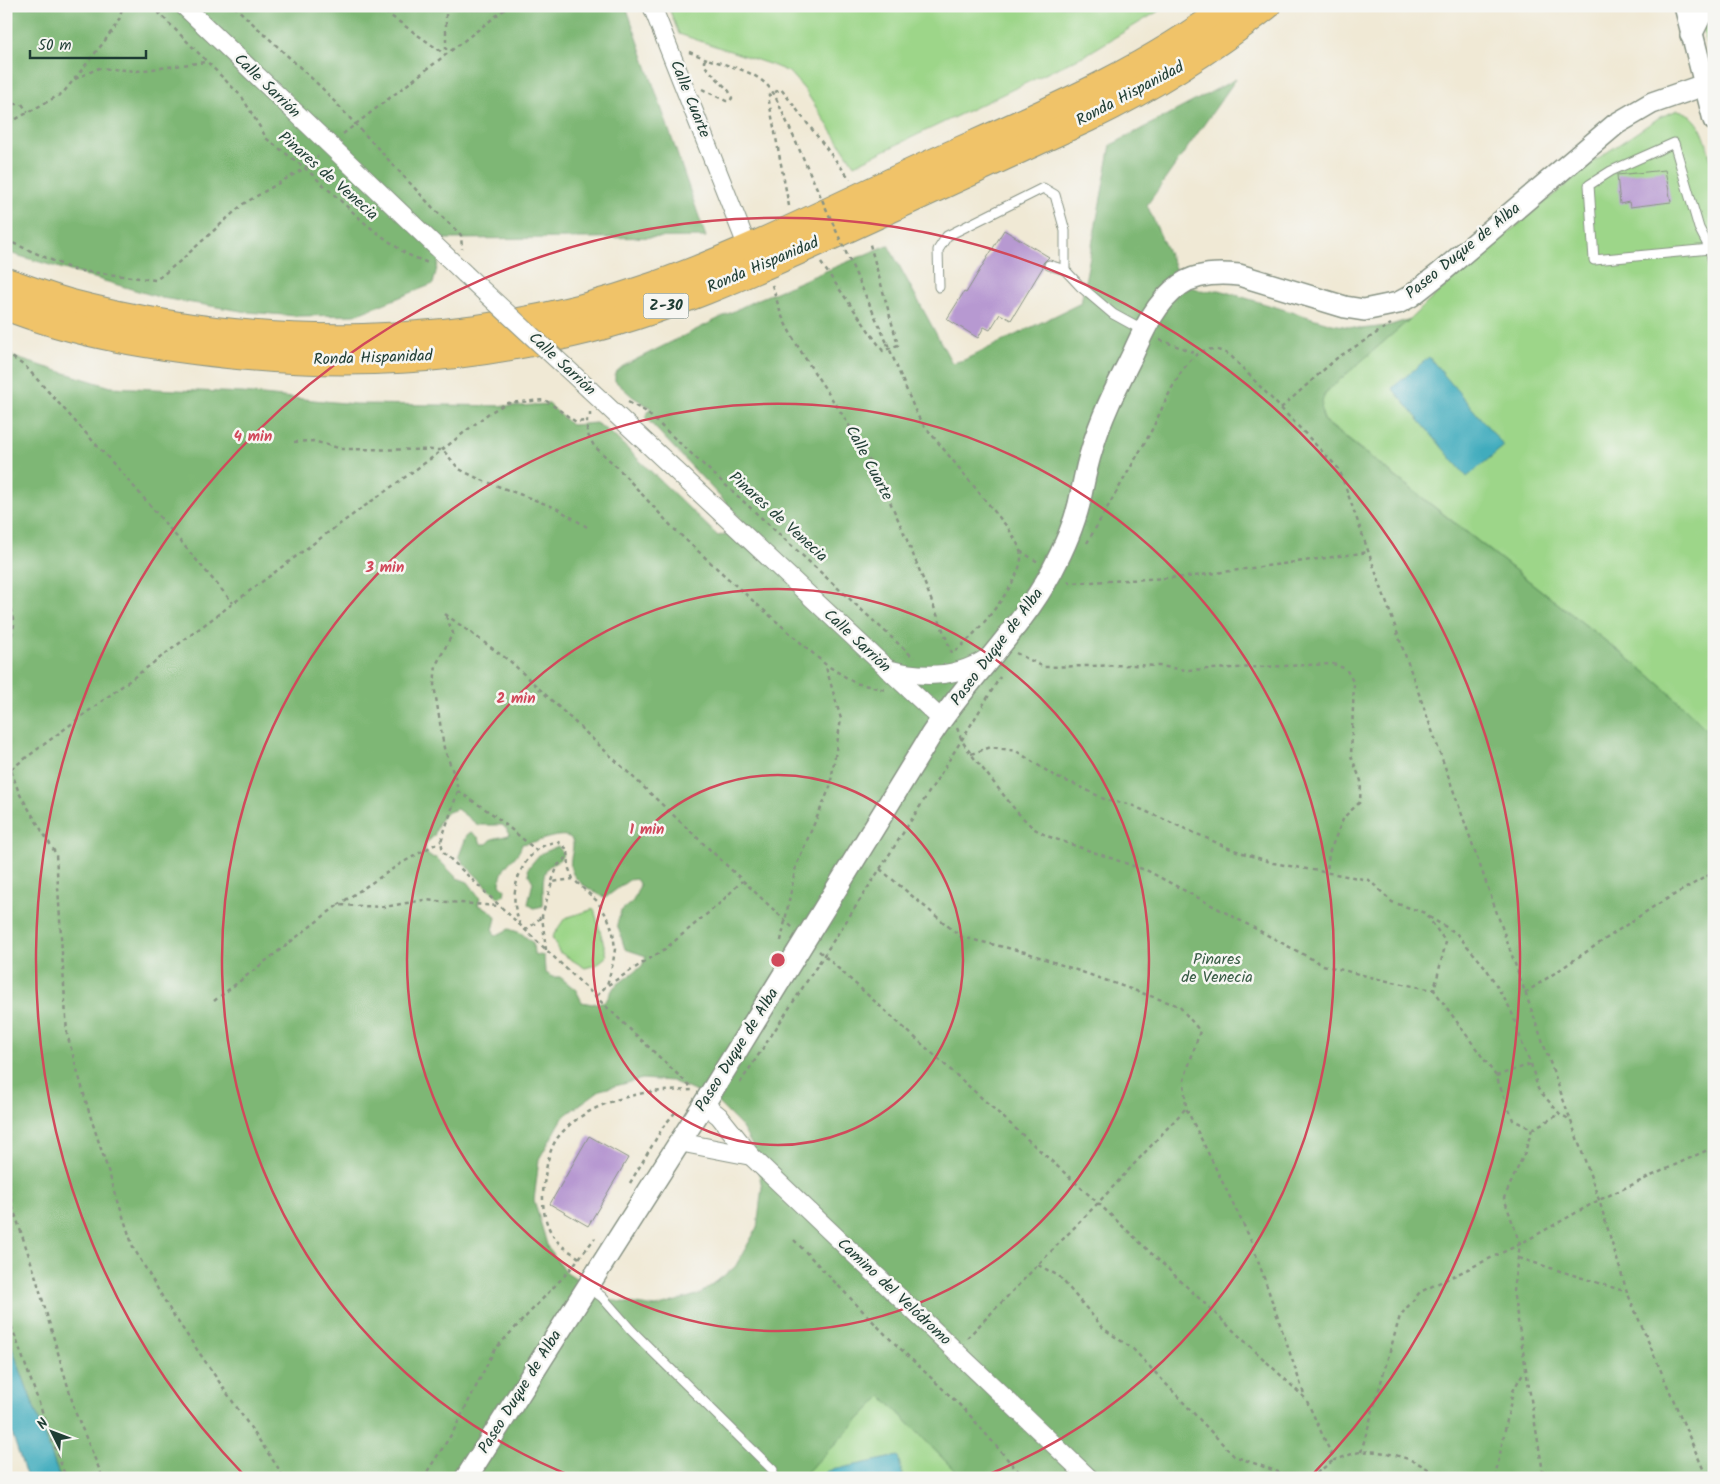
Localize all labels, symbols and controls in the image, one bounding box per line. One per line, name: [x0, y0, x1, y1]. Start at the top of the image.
scale bar: [30, 28, 146, 60]
text: 50 m: [38, 34, 72, 58]
street label: Calle Sarrión: [228, 48, 306, 124]
street label: Ronda Hispanidad: [1071, 54, 1189, 133]
street label: Calle Cuarte: [663, 56, 717, 142]
street label: Pinares de Venecia: [272, 125, 384, 227]
street label: Paseo Duque de Alba: [1400, 197, 1526, 305]
street label: Ronda Hispanidad: [703, 230, 824, 300]
road number: Z-30: [644, 294, 688, 318]
street label: Calle Sarrión: [522, 326, 602, 402]
street label: Ronda Hispanidad: [313, 343, 434, 373]
street label: Calle Cuarte: [839, 421, 899, 505]
text: 4 min: [234, 425, 272, 449]
street label: Pinares de Venecia: [723, 466, 833, 568]
text: 3 min: [365, 556, 404, 580]
street label: Paseo Duque de Alba: [944, 583, 1050, 711]
street label: Calle Sarrión: [817, 603, 897, 679]
text: 2 min: [496, 687, 536, 711]
text: 1 min: [630, 818, 664, 842]
park label: Pinares de Venecia: [1181, 947, 1253, 990]
centre of rings: [769, 951, 787, 969]
street label: Paseo Duque de Alba: [689, 983, 785, 1117]
street label: Camino del Velódromo: [831, 1232, 957, 1352]
street label: Paseo Duque de Alba: [472, 1325, 568, 1459]
north arrow: [28, 1406, 78, 1456]
text: N: [32, 1413, 54, 1435]

